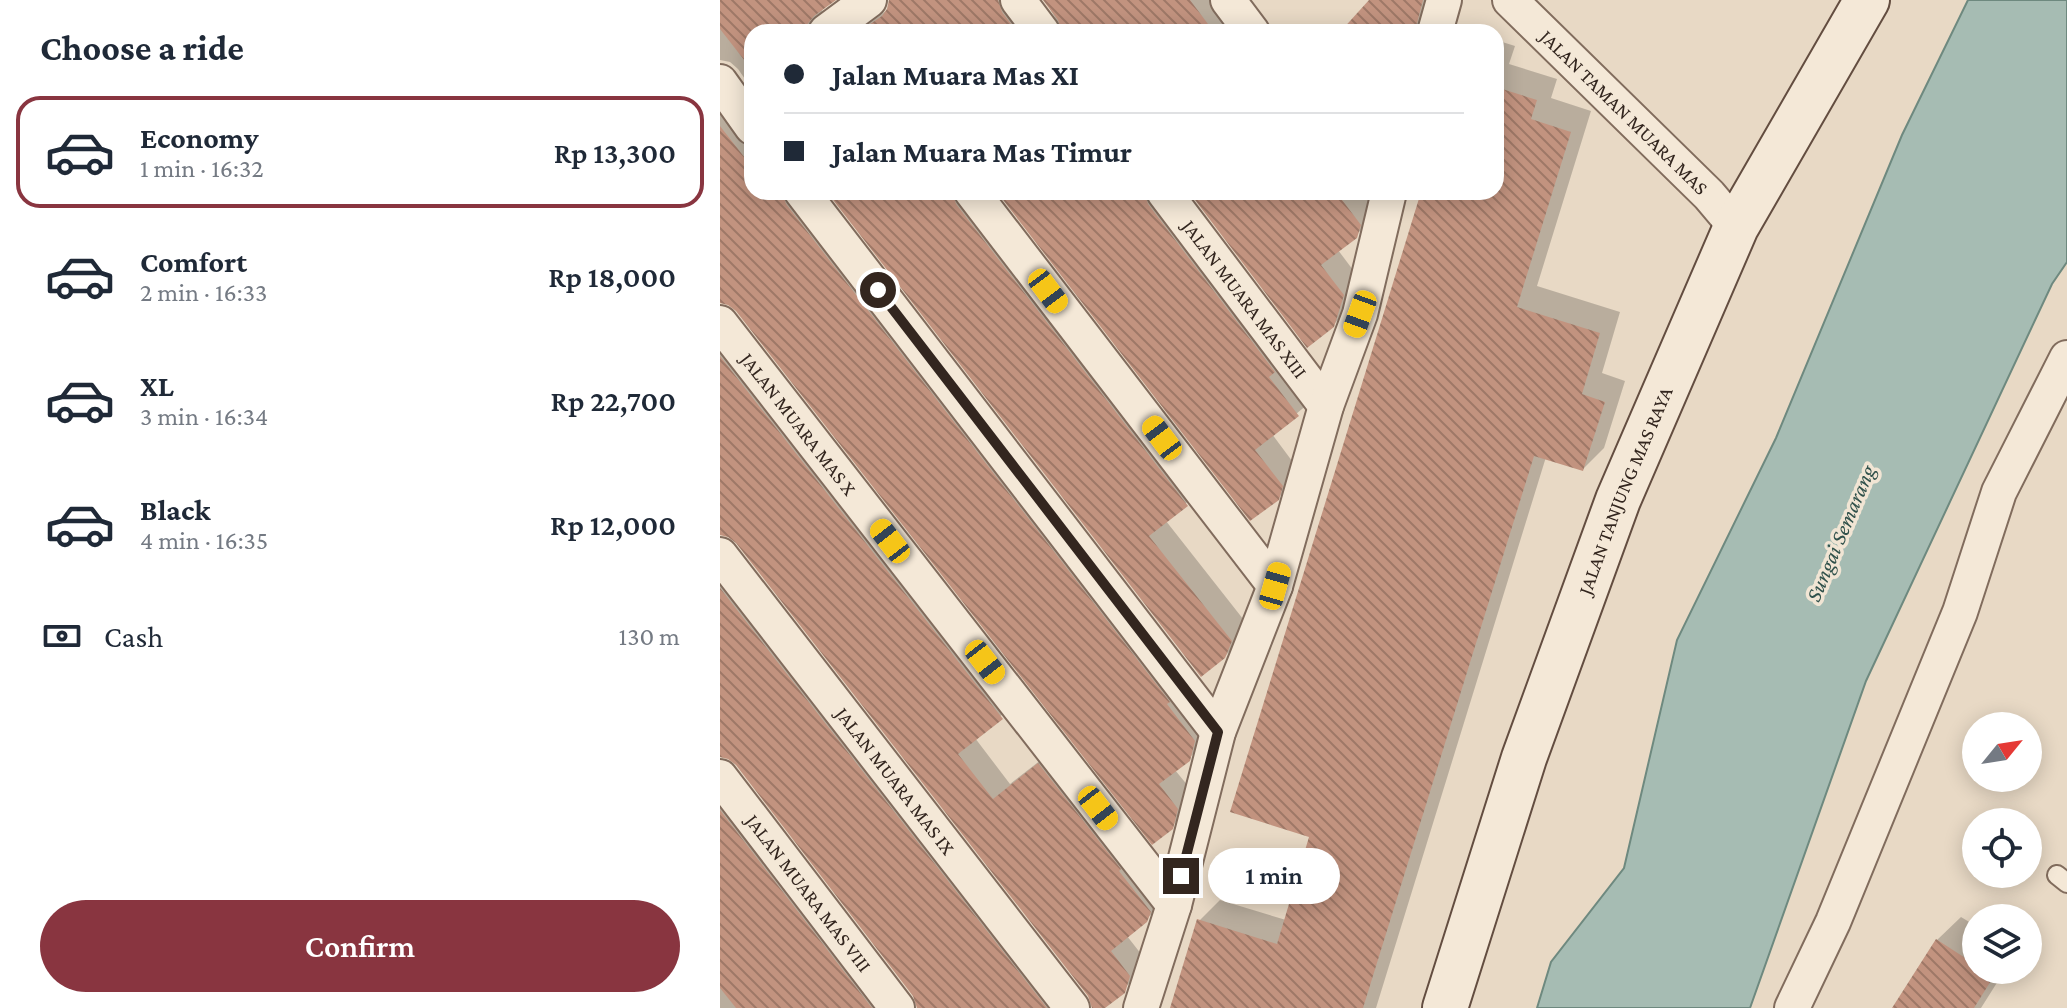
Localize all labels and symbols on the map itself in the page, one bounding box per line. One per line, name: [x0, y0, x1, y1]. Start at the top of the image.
street label: JALAN TAMAN MUARA MAS: [1534, 24, 1713, 199]
street label: JALAN MUARA MAS XIII: [1176, 214, 1312, 382]
car: [1024, 265, 1072, 317]
route start: [860, 272, 896, 308]
car: [1341, 287, 1379, 341]
street label: JALAN MUARA MAS X: [734, 347, 861, 500]
street label: JALAN TANJUNG MAS RAYA: [1573, 383, 1677, 600]
car: [1138, 412, 1186, 464]
water label: Sungai Semarang: [1800, 460, 1881, 605]
car: [866, 515, 914, 567]
car: [1257, 560, 1293, 612]
car: [961, 636, 1009, 688]
street label: JALAN MUARA MAS IX: [829, 701, 960, 859]
north arrow: [1962, 712, 2042, 792]
car: [1074, 782, 1122, 834]
street label: JALAN MUARA MAS VIII: [739, 808, 876, 976]
callout: 1 min: [1209, 848, 1341, 904]
route end: [1163, 858, 1199, 894]

